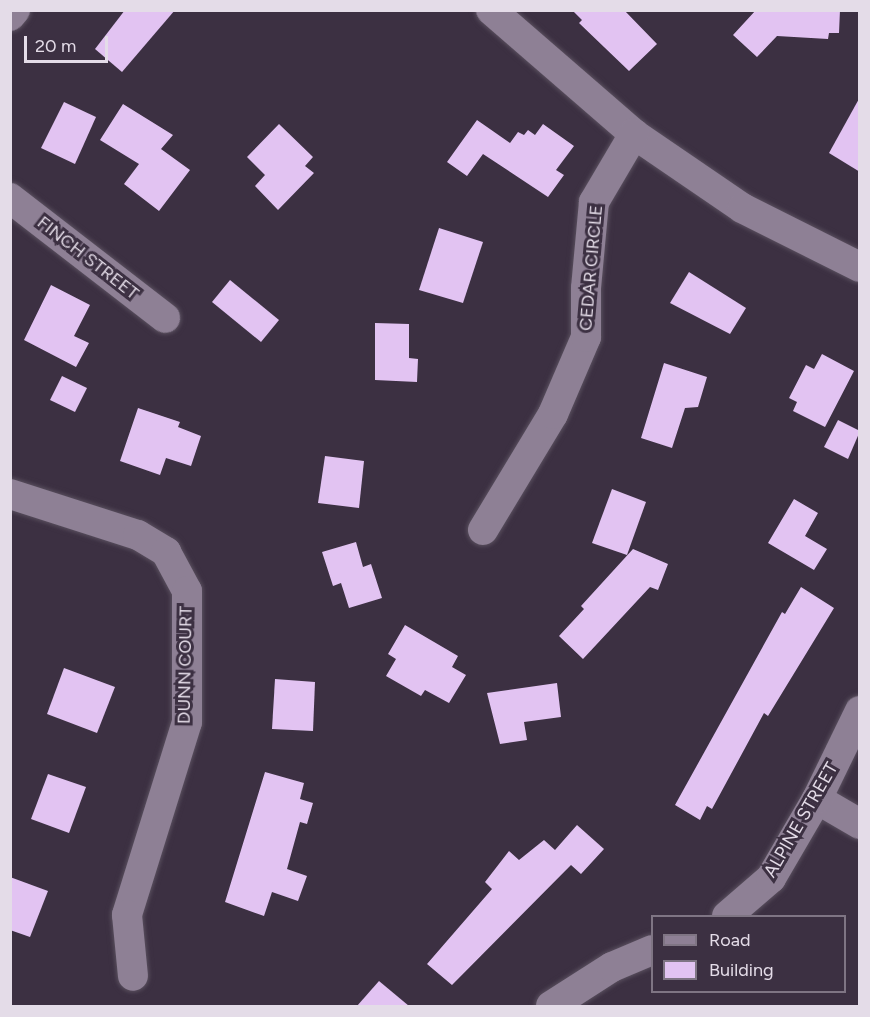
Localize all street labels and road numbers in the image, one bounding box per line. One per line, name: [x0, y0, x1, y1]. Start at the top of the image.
street label: CEDAR CIRCLE: [575, 204, 607, 332]
street label: FINCH STREET: [33, 212, 143, 304]
street label: DUNN COURT: [173, 606, 197, 724]
street label: ALPINE STREET: [759, 759, 843, 881]

